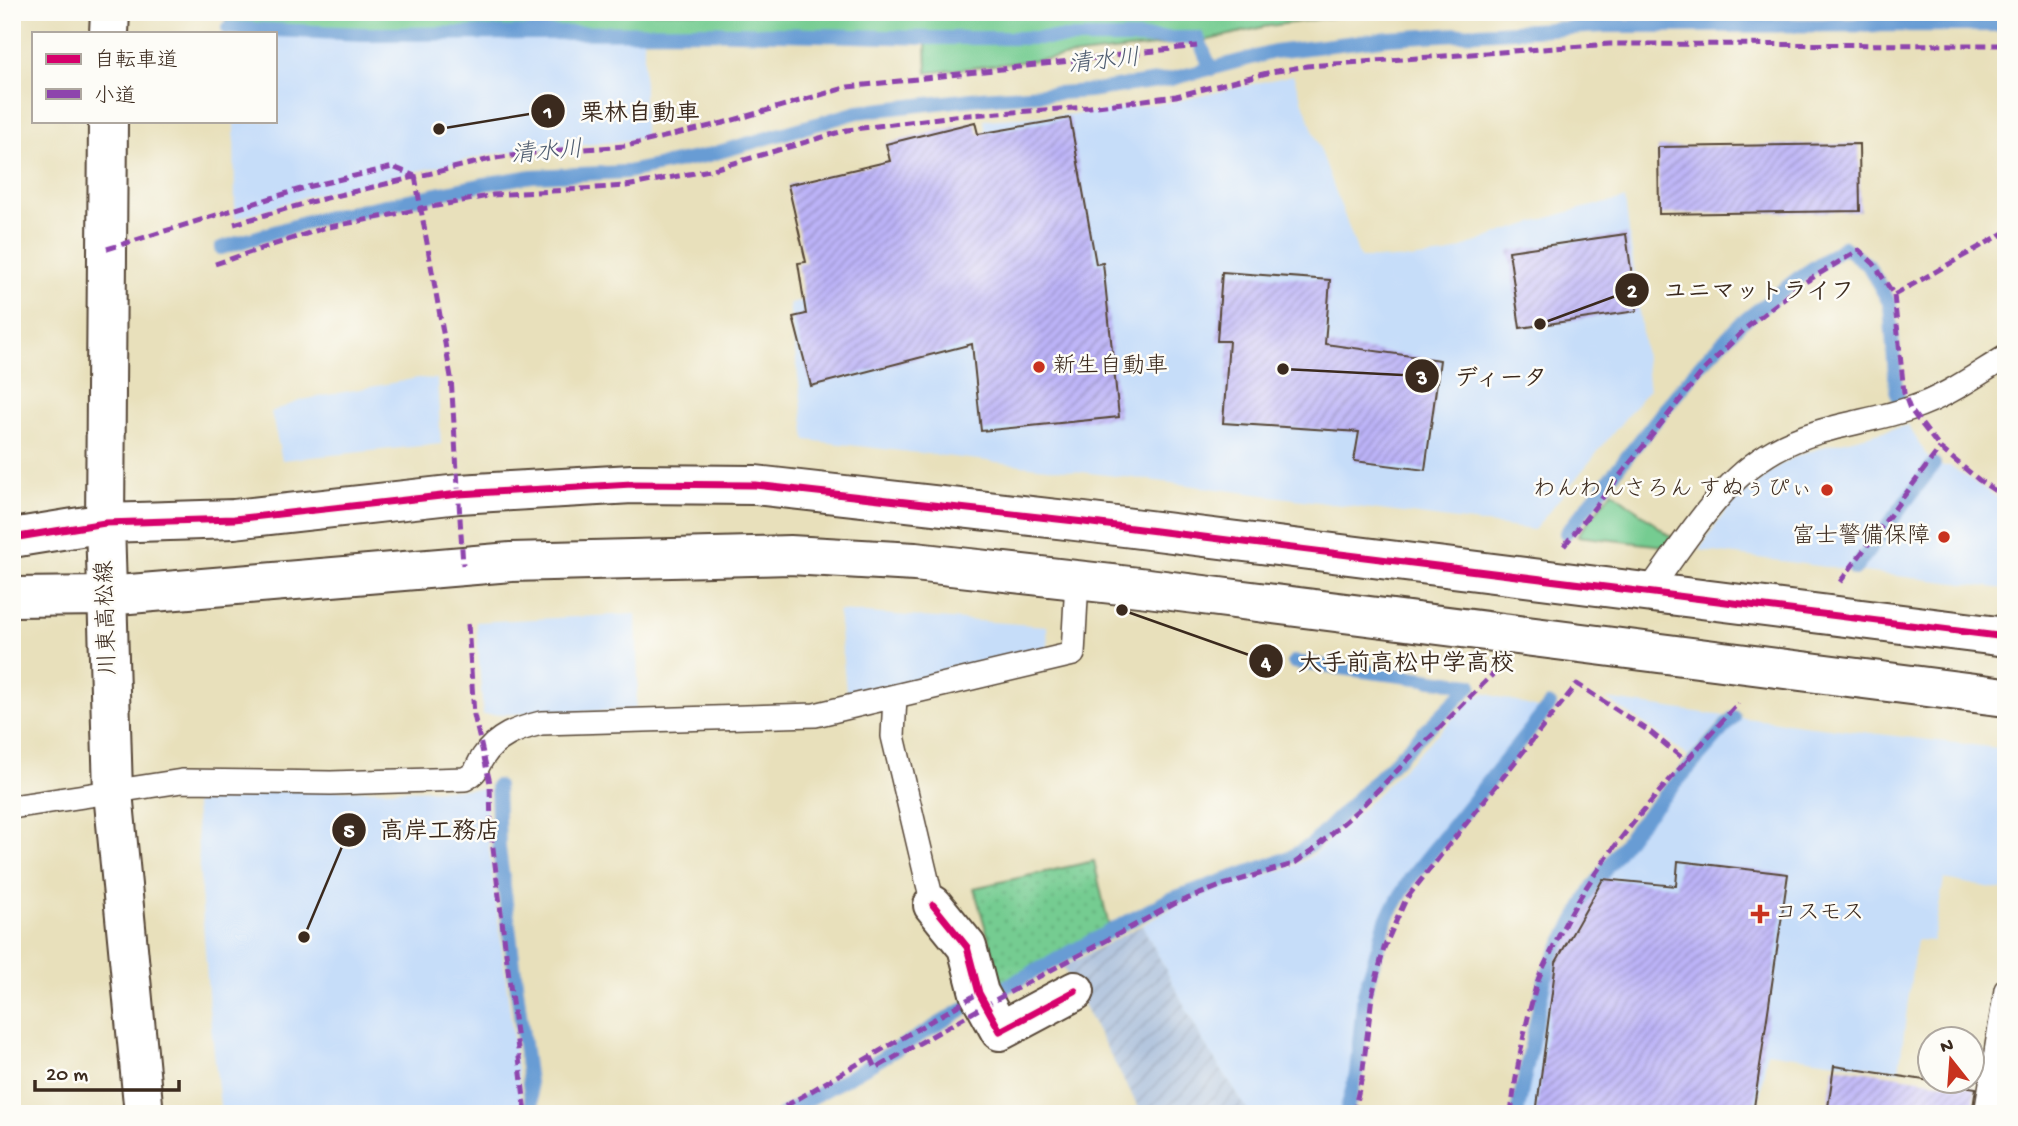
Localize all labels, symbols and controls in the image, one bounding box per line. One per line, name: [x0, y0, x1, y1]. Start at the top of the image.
legend: [32, 32, 276, 122]
water label: 清水川: [1067, 44, 1141, 81]
text: 自転車道: [94, 48, 178, 75]
text: 小道: [94, 85, 136, 111]
callout: 栗林自動車: [531, 89, 714, 134]
text: 栗林自動車: [580, 100, 700, 130]
text: 1: [543, 102, 552, 127]
water label: 清水川: [510, 135, 584, 172]
callout: ユニマットライフ: [1614, 267, 1869, 312]
text: ユニマットライフ: [1663, 279, 1855, 308]
text: 2: [1627, 281, 1638, 306]
place label: 新生自動車: [1053, 353, 1168, 381]
callout: ディータ: [1404, 354, 1563, 399]
marker: 新生自動車: [1031, 359, 1047, 375]
text: ディータ: [1454, 366, 1548, 395]
text: 3: [1416, 368, 1428, 393]
place label: わんわんさろん すぬぅぴぃ: [1533, 477, 1813, 504]
marker: わんわんさろん すぬぅぴぃ: [1819, 482, 1835, 498]
place label: 富士警備保障: [1792, 523, 1930, 551]
marker: 富士警備保障: [1936, 529, 1952, 545]
street label: 川東高松線: [92, 560, 123, 676]
callout: 大手前高松中学高校: [1249, 639, 1528, 684]
text: 大手前高松中学高校: [1298, 650, 1514, 680]
text: 4: [1260, 653, 1272, 678]
callout: 高岸工務店: [331, 807, 514, 852]
text: 高岸工務店: [380, 818, 500, 848]
text: 5: [343, 821, 355, 846]
place label: コスモス: [1774, 901, 1865, 928]
marker: コスモス: [1752, 906, 1768, 922]
north arrow: [1916, 1024, 1986, 1094]
text: N: [1938, 1034, 1956, 1060]
scale bar: [35, 1049, 178, 1093]
text: 20 m: [46, 1064, 88, 1089]

